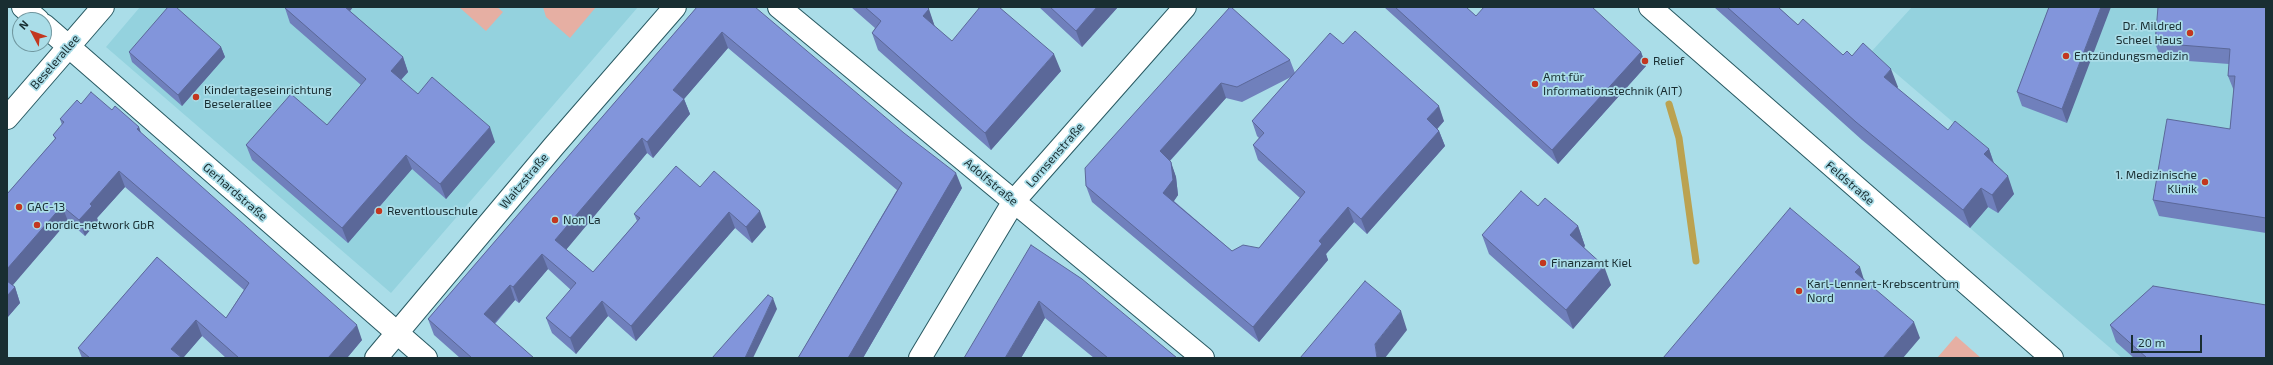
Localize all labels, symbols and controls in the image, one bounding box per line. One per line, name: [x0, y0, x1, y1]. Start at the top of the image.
north arrow: [12, 12, 52, 52]
text: N: [16, 17, 31, 32]
place label: Dr. Mildred Scheel Haus: [2116, 19, 2182, 47]
marker: Dr. Mildred Scheel Haus: [2185, 28, 2195, 38]
street label: Beselerallee: [27, 32, 83, 92]
place label: Entzündungsmedizin: [2074, 49, 2189, 63]
marker: Entzündungsmedizin: [2061, 51, 2071, 61]
place label: Relief: [1653, 54, 1684, 68]
marker: Relief: [1640, 56, 1650, 66]
place label: Amt für Informationstechnik (AIT): [1543, 70, 1682, 98]
marker: Amt für Informationstechnik (AIT): [1530, 79, 1540, 89]
place label: Kindertageseinrichtung Beselerallee: [204, 83, 332, 111]
marker: Kindertageseinrichtung Beselerallee: [191, 92, 201, 102]
street label: Lornsenstraße: [1023, 120, 1087, 190]
street label: Waitzstraße: [497, 150, 551, 212]
street label: Adolfstraße: [961, 155, 1021, 209]
street label: Feldstraße: [1823, 158, 1877, 208]
street label: Gerhardstraße: [200, 160, 270, 224]
place label: 1. Medizinische Klinik: [2116, 168, 2197, 196]
marker: 1. Medizinische Klinik: [2200, 177, 2210, 187]
place label: GAC-13: [27, 200, 65, 214]
marker: GAC-13: [14, 202, 24, 212]
place label: Reventlouschule: [387, 204, 478, 218]
marker: Reventlouschule: [374, 206, 384, 216]
place label: Non La: [563, 213, 601, 227]
marker: Non La: [550, 215, 560, 225]
place label: nordic-network GbR: [45, 218, 154, 232]
marker: nordic-network GbR: [32, 220, 42, 230]
place label: Finanzamt Kiel: [1551, 256, 1632, 270]
marker: Finanzamt Kiel: [1538, 258, 1548, 268]
place label: Karl-Lennert-Krebscentrum Nord: [1807, 277, 1959, 305]
marker: Karl-Lennert-Krebscentrum Nord: [1794, 286, 1804, 296]
scale bar: [2133, 327, 2204, 353]
text: 20 m: [2138, 335, 2165, 349]

